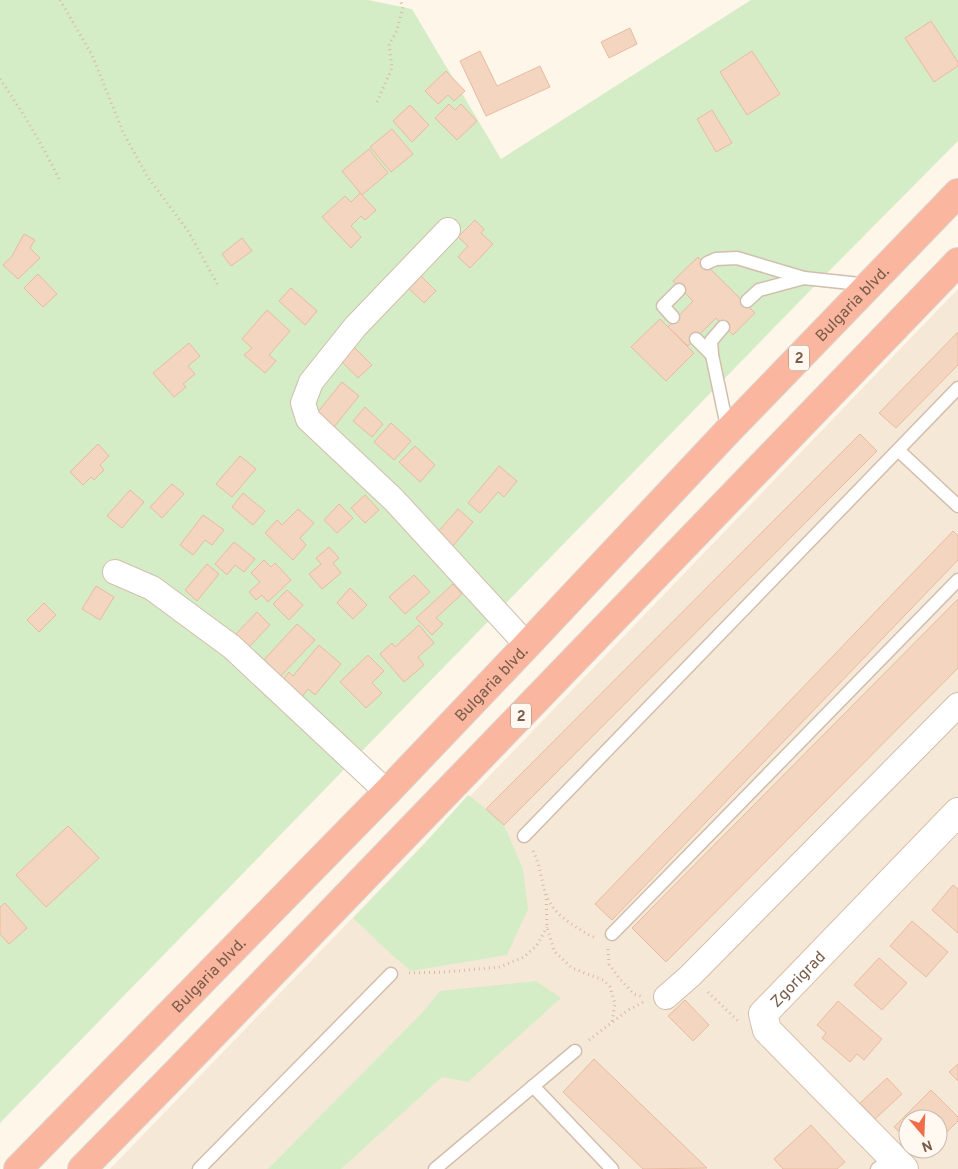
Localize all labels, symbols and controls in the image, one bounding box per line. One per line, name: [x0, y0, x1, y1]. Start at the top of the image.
street label: Bulgaria blvd.: [812, 262, 894, 347]
road number: 2: [789, 346, 809, 370]
street label: Bulgaria blvd.: [451, 642, 533, 727]
road number: 2: [511, 704, 531, 728]
street label: Bulgaria blvd.: [168, 934, 251, 1018]
street label: Zgorigrad: [767, 947, 830, 1012]
north arrow: [898, 1109, 948, 1159]
text: N: [919, 1135, 934, 1155]

